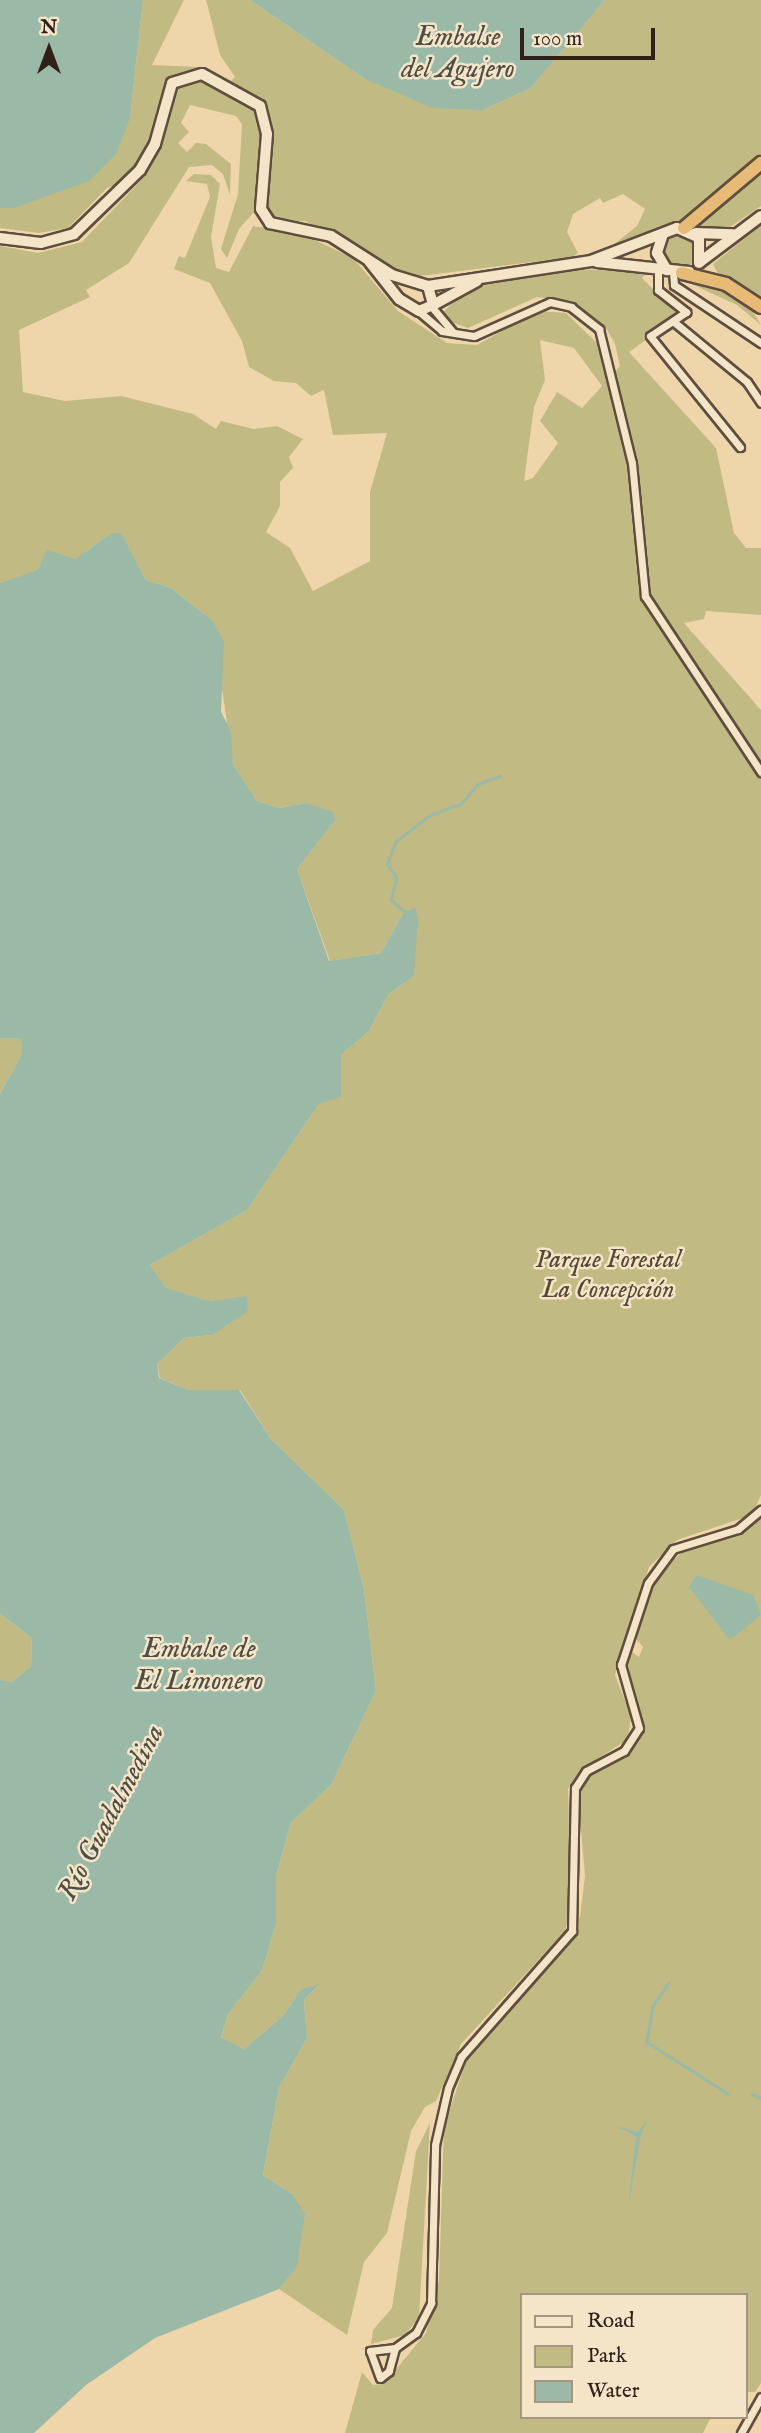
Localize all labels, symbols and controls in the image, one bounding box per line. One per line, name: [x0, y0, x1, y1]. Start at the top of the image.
north arrow: [14, 14, 84, 84]
scale bar: [523, 14, 658, 58]
text: N: [41, 16, 57, 40]
water label: Embalse del Agujero: [401, 21, 515, 87]
text: 100 m: [533, 26, 582, 53]
park label: Parque Forestal La Concepción: [535, 1244, 681, 1306]
water label: Embalse de El Limonero: [135, 1633, 263, 1699]
water label: Río Guadalmedina: [52, 1719, 172, 1907]
legend: [520, 2293, 747, 2419]
text: Road: [587, 2308, 634, 2335]
text: Park: [587, 2343, 627, 2370]
text: Water: [587, 2378, 639, 2405]

